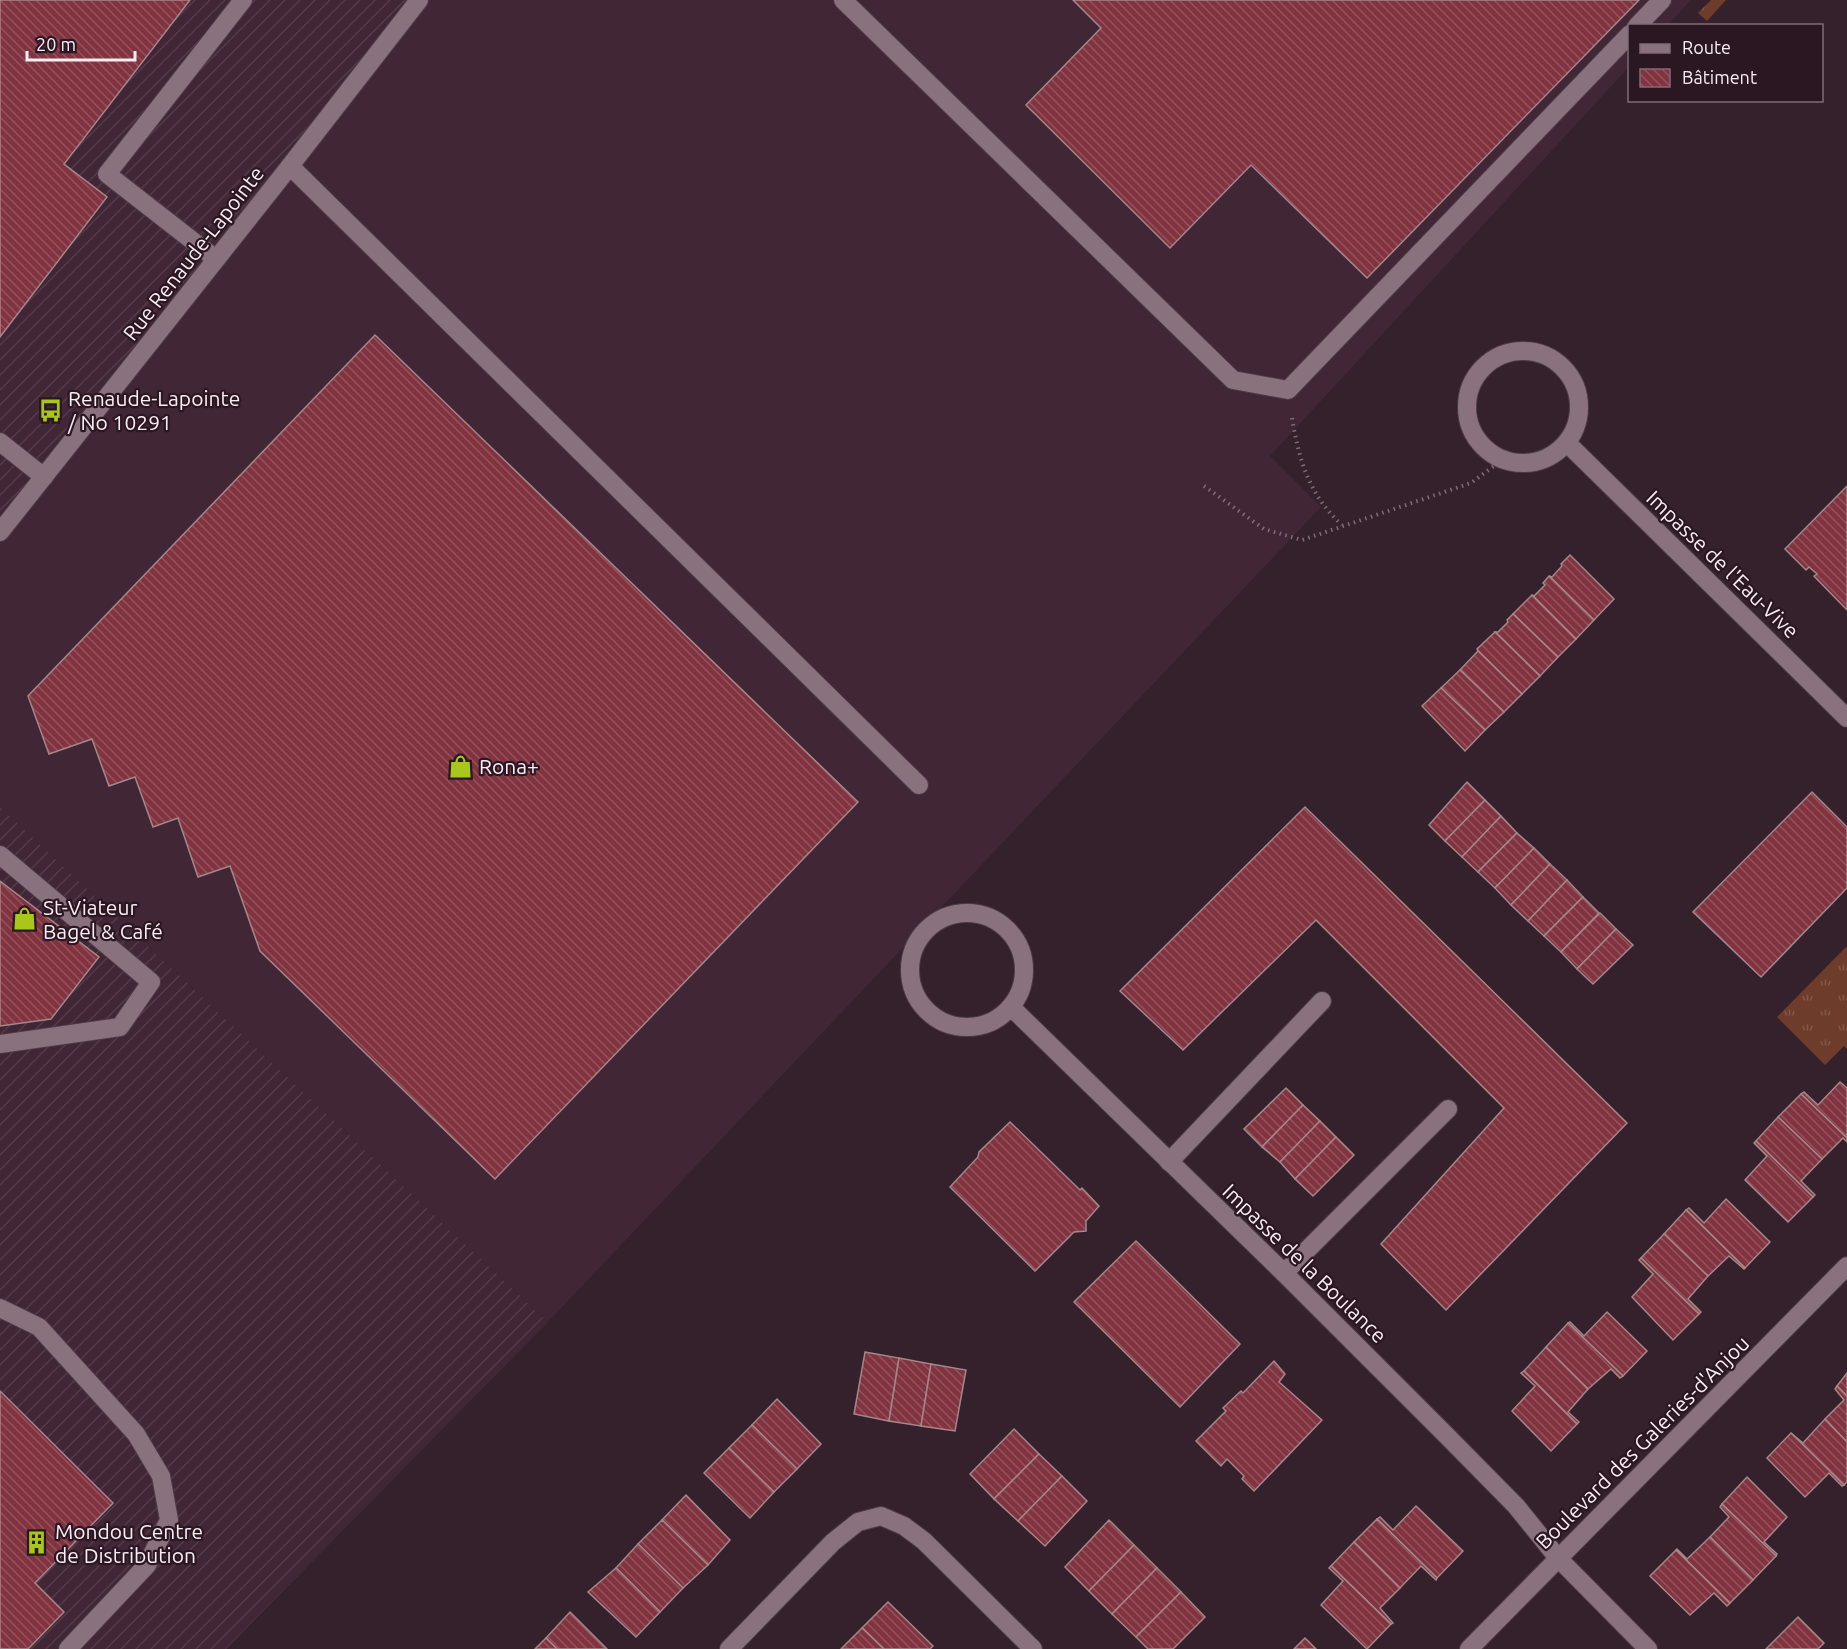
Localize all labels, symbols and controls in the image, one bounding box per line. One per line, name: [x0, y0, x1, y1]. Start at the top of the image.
scale bar: [27, 24, 135, 62]
legend: [1628, 24, 1823, 102]
text: 20 m: [36, 34, 76, 54]
text: Route: [1682, 37, 1731, 57]
text: Bâtiment: [1682, 67, 1757, 87]
street label: Rue Renaude-Lapointe: [118, 161, 268, 345]
place label: Renaude-Lapointe / No 10291: [67, 386, 240, 434]
bus stop icon: Renaude-Lapointe / No 10291: [37, 397, 63, 423]
street label: Impasse de l'Eau-Vive: [1642, 485, 1804, 643]
shop icon: Rona+: [448, 753, 474, 779]
place label: Rona+: [479, 754, 539, 778]
place label: St-Viateur Bagel & Café: [43, 895, 163, 943]
shop icon: St-Viateur Bagel & Café: [12, 906, 38, 932]
street label: Impasse de la Boulance: [1218, 1179, 1392, 1347]
street label: Boulevard des Galeries-d'Anjou: [1531, 1331, 1753, 1553]
place label: Mondou Centre de Distribution: [55, 1519, 203, 1567]
building icon: Mondou Centre de Distribution: [24, 1530, 50, 1556]

